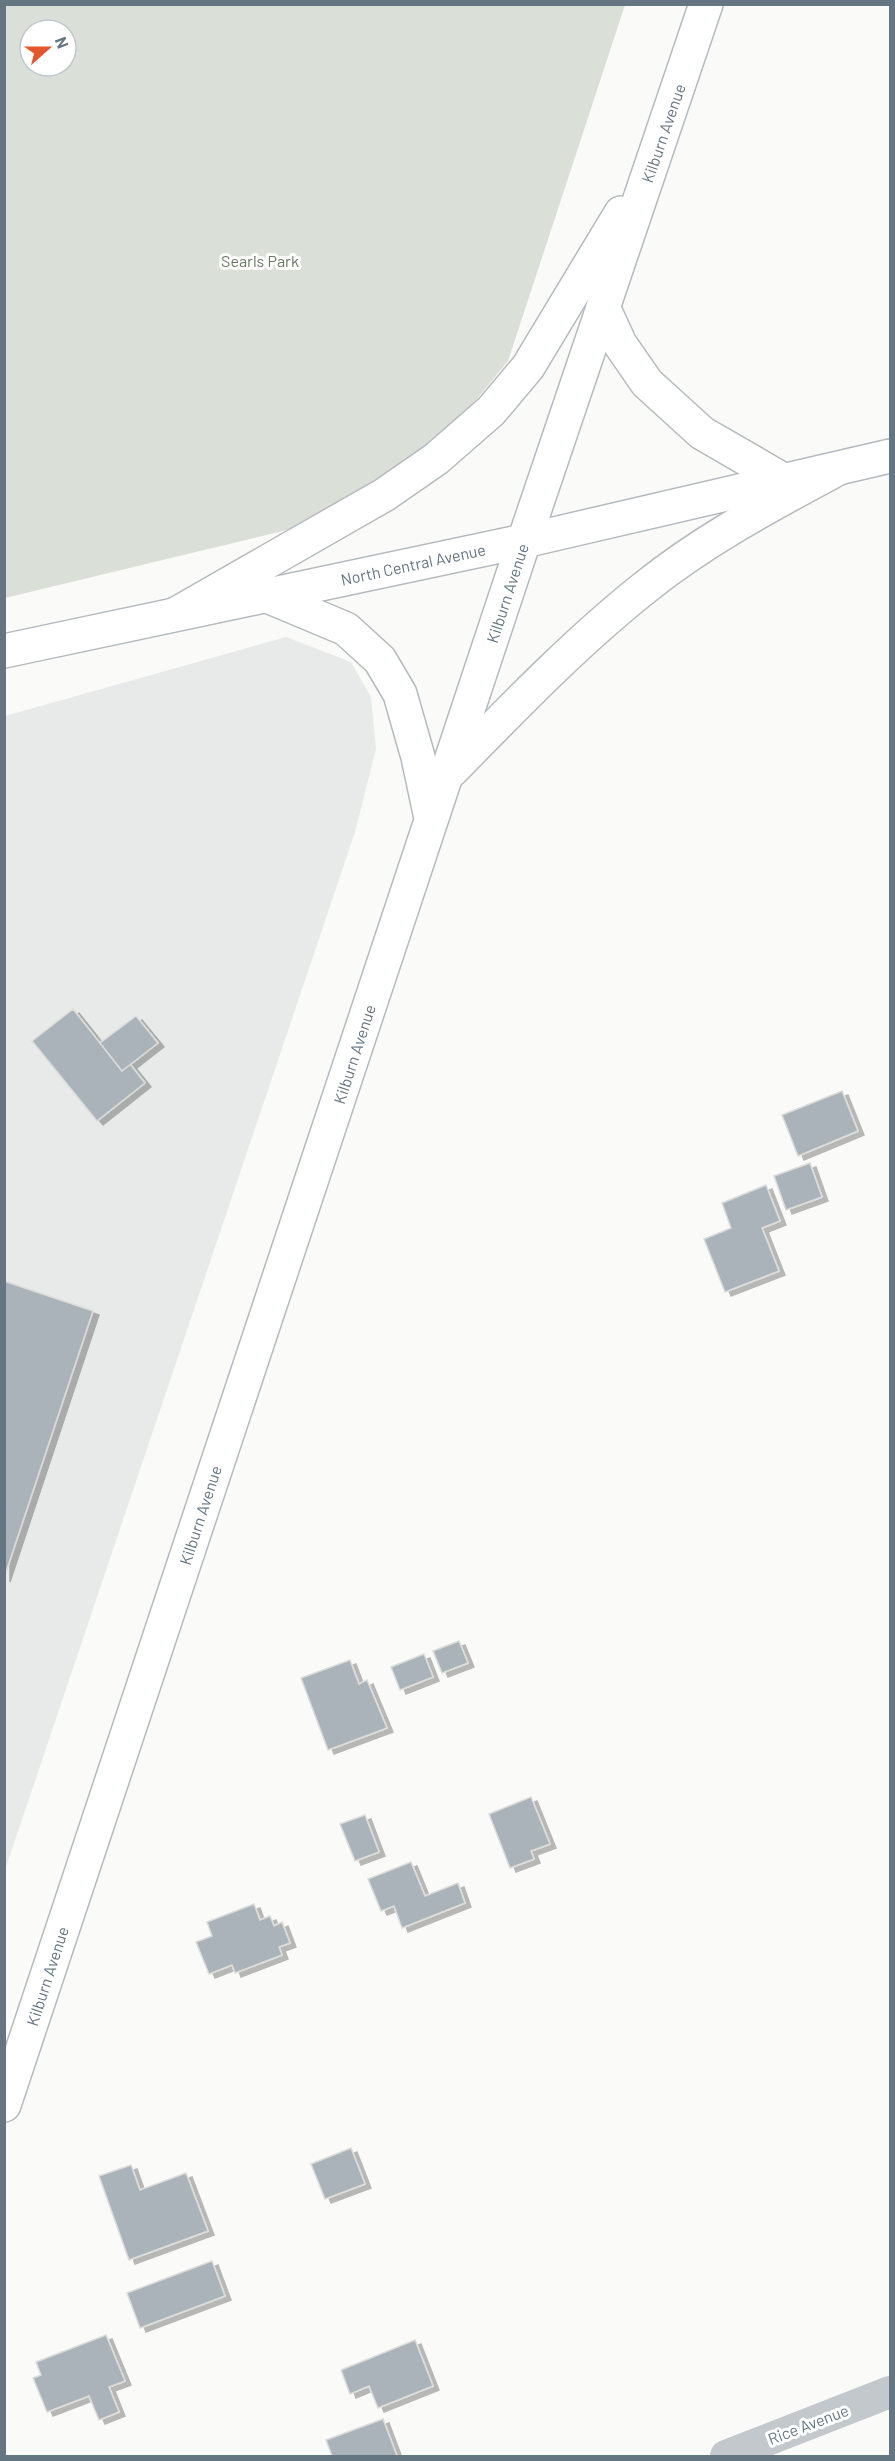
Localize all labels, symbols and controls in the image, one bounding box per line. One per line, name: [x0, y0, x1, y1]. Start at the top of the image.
north arrow: [18, 18, 78, 78]
text: N: [52, 34, 73, 51]
street label: Kilburn Avenue: [637, 81, 689, 185]
park label: Searls Park: [221, 251, 299, 270]
street label: North Central Avenue: [339, 539, 487, 589]
street label: Kilburn Avenue: [482, 541, 532, 645]
street label: Kilburn Avenue: [329, 1002, 379, 1106]
street label: Kilburn Avenue: [175, 1463, 225, 1567]
street label: Kilburn Avenue: [22, 1924, 72, 2028]
street label: Rice Avenue: [765, 2400, 851, 2448]

